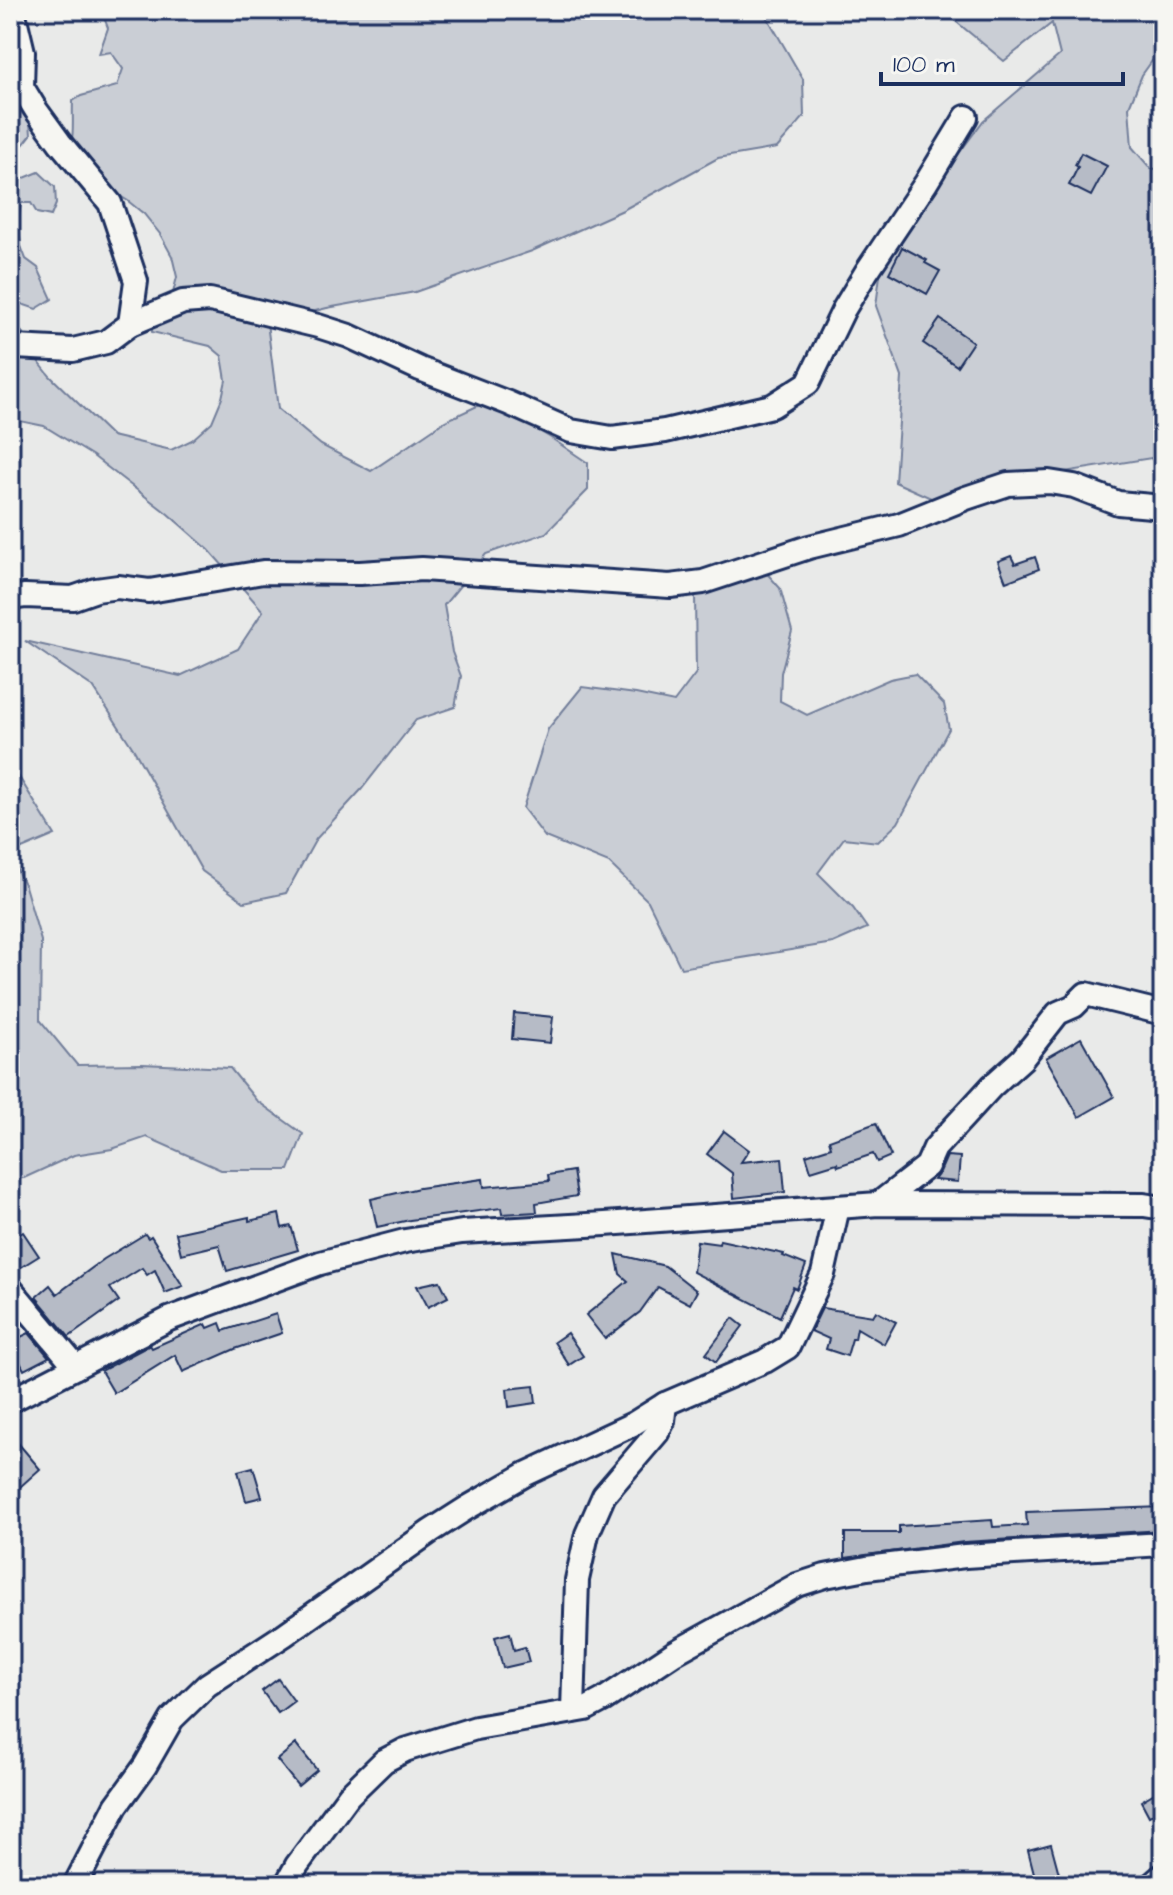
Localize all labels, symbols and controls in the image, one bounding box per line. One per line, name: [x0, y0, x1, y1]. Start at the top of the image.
scale bar: [881, 36, 1123, 86]
text: 100 m: [893, 48, 955, 82]

